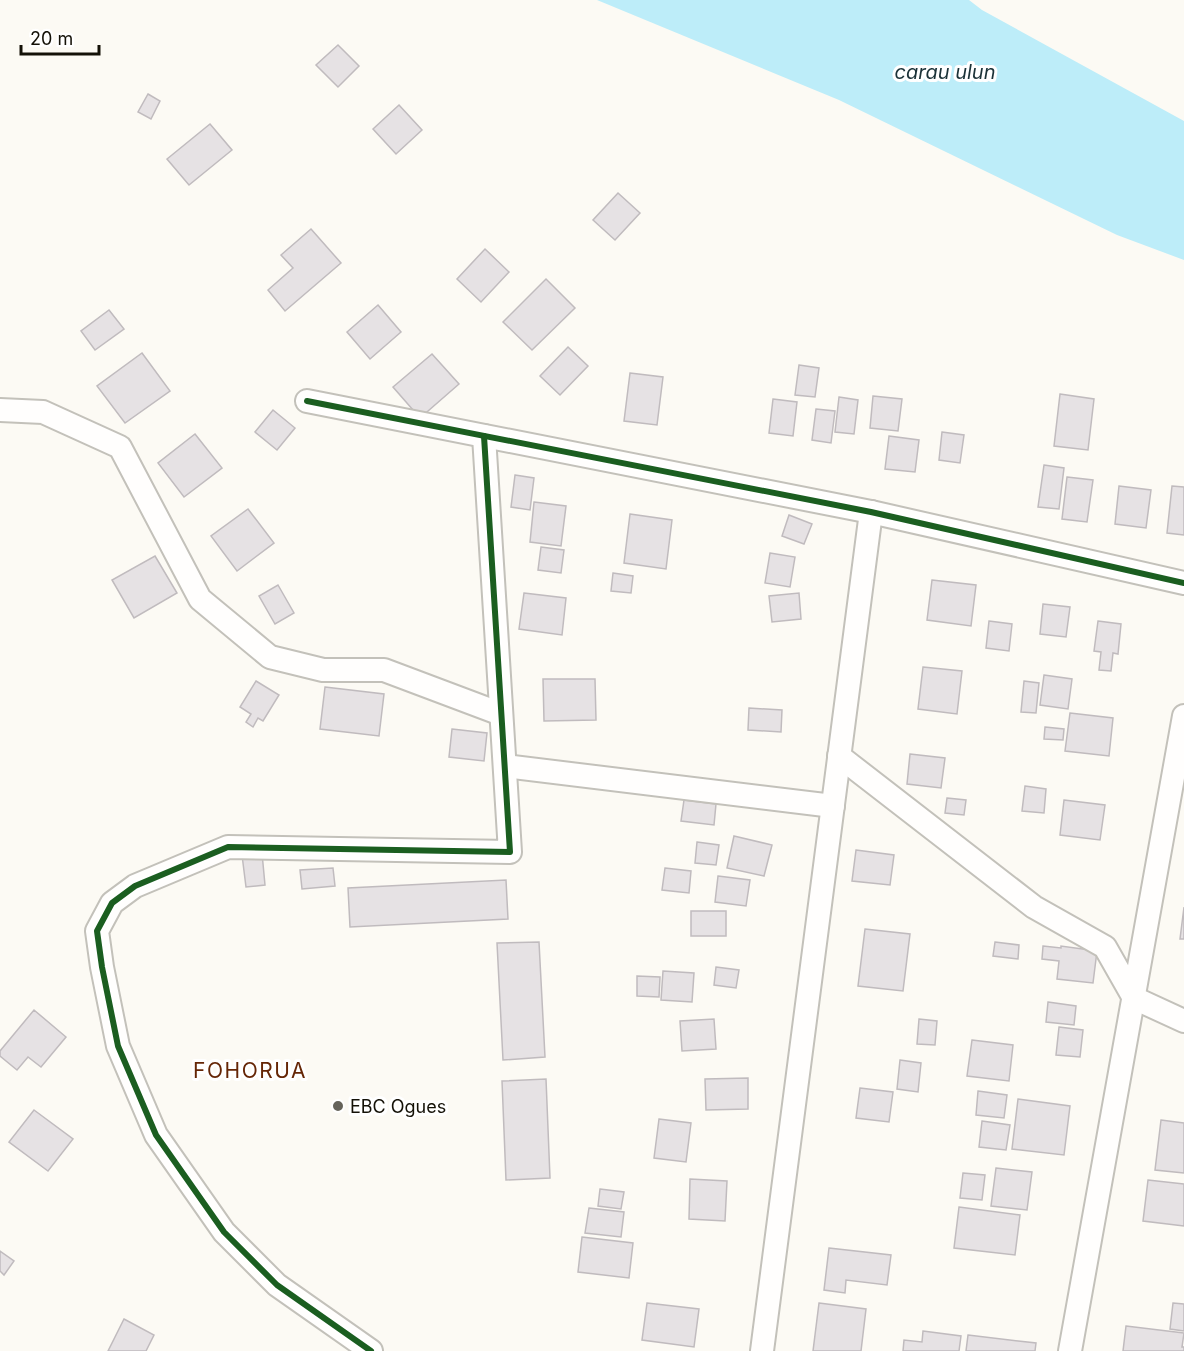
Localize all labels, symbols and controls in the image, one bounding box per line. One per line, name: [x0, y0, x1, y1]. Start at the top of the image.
scale bar: [21, 18, 99, 56]
text: 20 m: [30, 28, 73, 49]
water label: carau ulun: [895, 60, 996, 84]
district label: FOHORUA: [193, 1058, 307, 1083]
place label: EBC Ogues: [350, 1096, 446, 1117]
marker: EBC Ogues: [331, 1099, 345, 1113]

